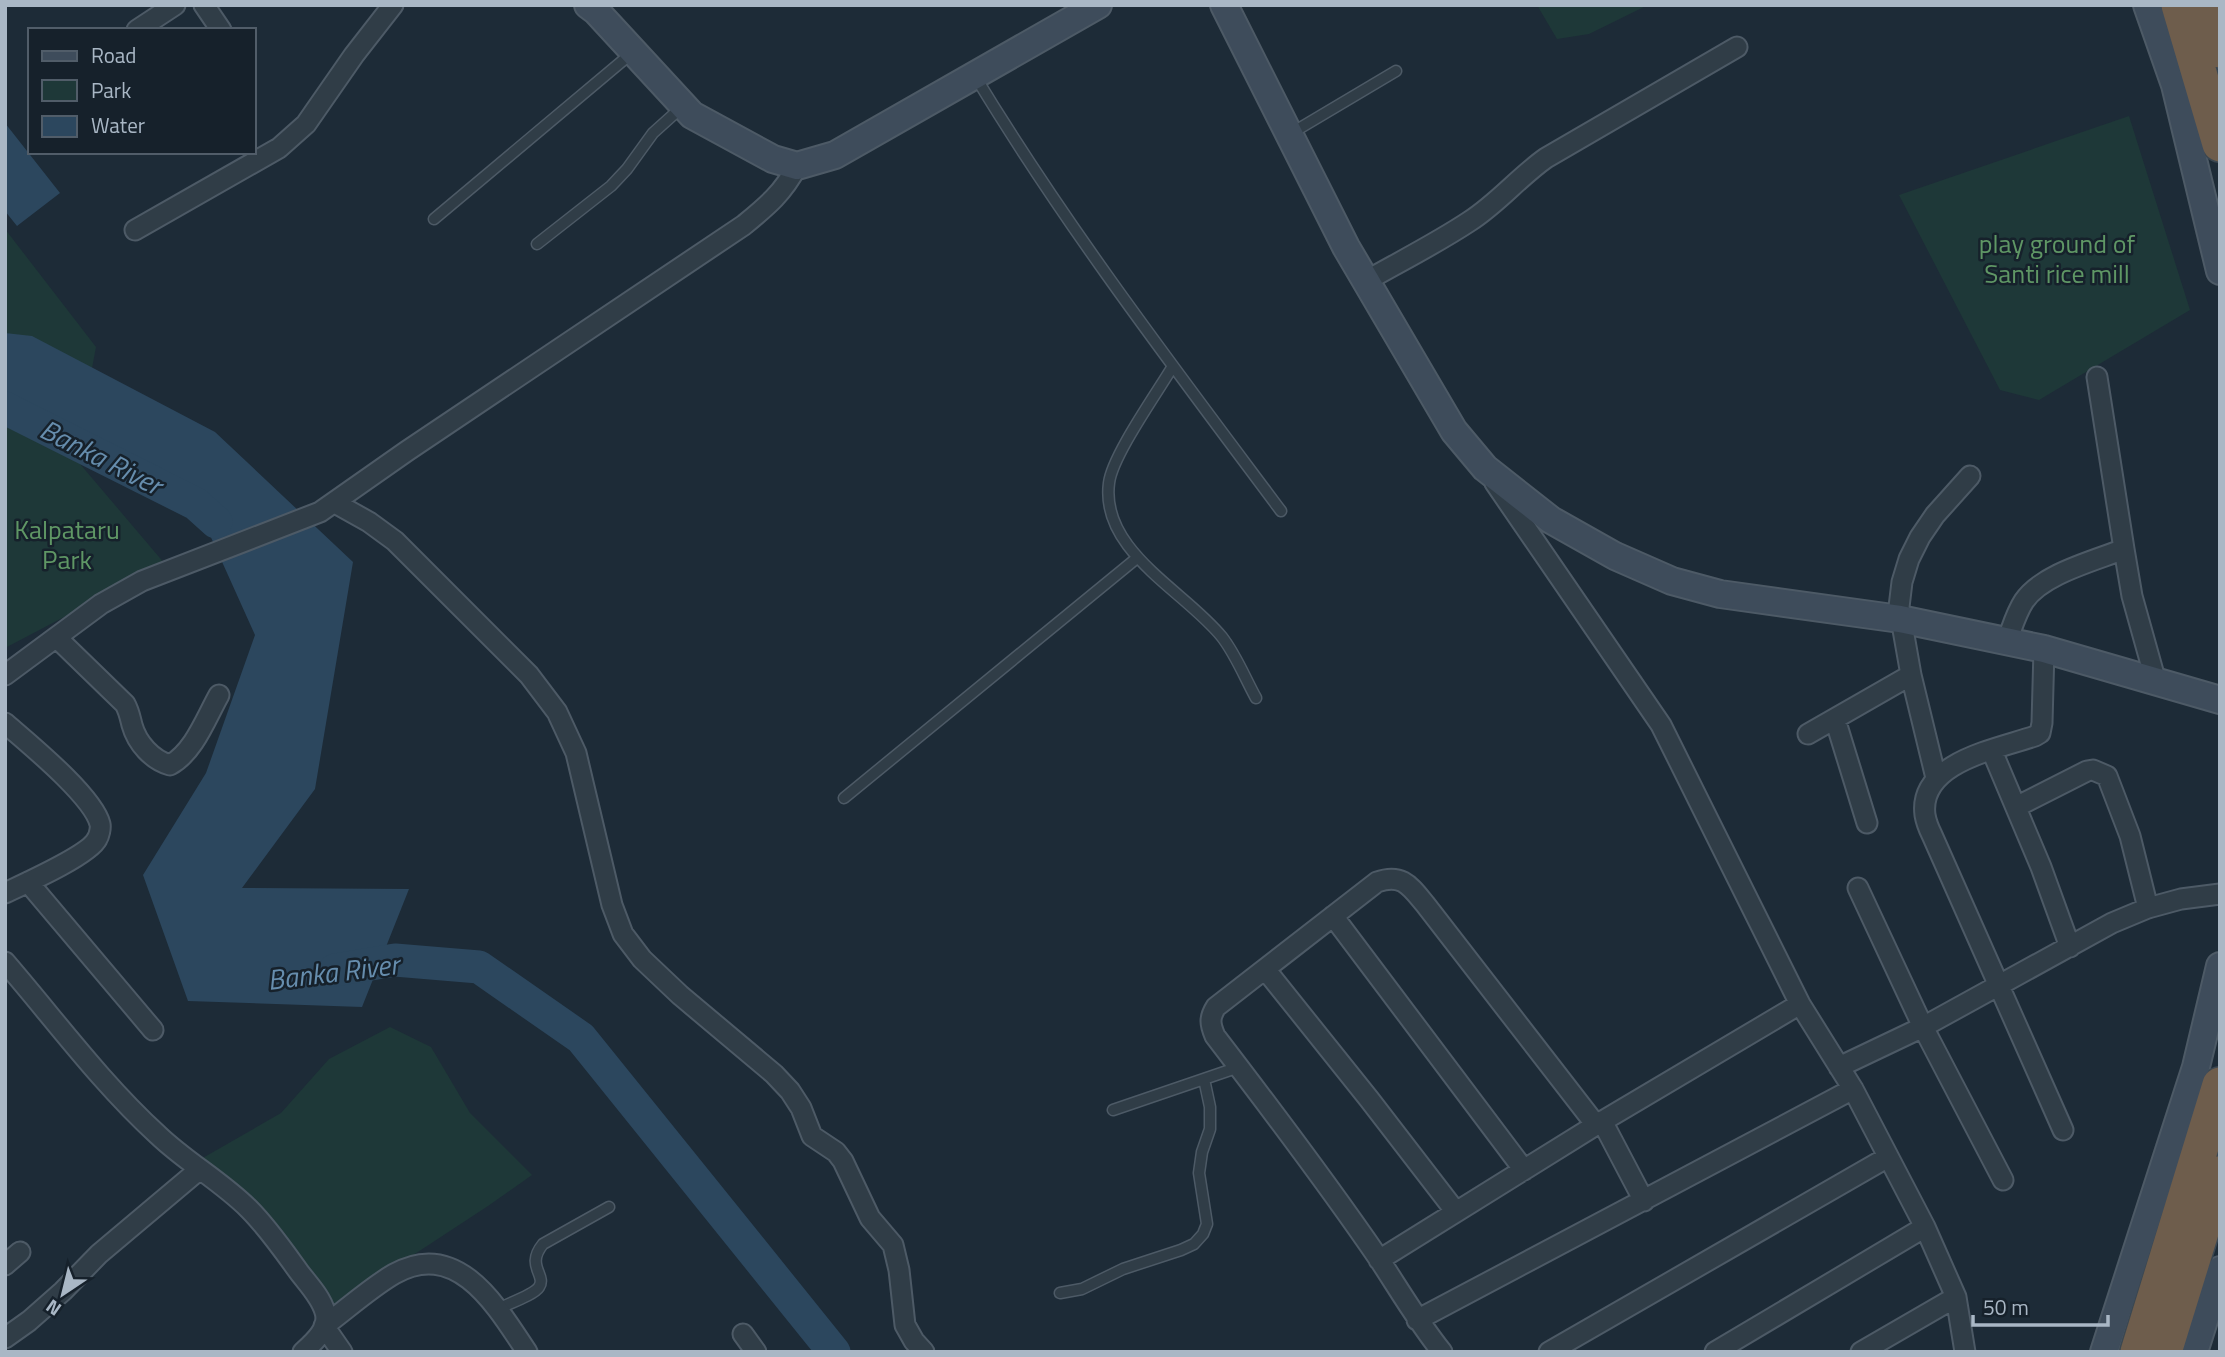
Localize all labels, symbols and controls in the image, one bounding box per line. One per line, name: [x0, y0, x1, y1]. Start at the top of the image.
legend: [28, 28, 256, 154]
text: Road: [91, 39, 136, 71]
text: Park: [91, 74, 131, 106]
text: Water: [91, 109, 145, 141]
park label: play ground of Santi rice mill: [1979, 224, 2136, 293]
water label: Banka River: [33, 407, 173, 507]
park label: Kalpataru Park: [14, 510, 120, 579]
water label: Banka River: [265, 942, 404, 1001]
north arrow: [28, 1259, 98, 1329]
scale bar: [1973, 1284, 2108, 1328]
text: 50 m: [1983, 1291, 2029, 1323]
text: N: [39, 1293, 67, 1324]

